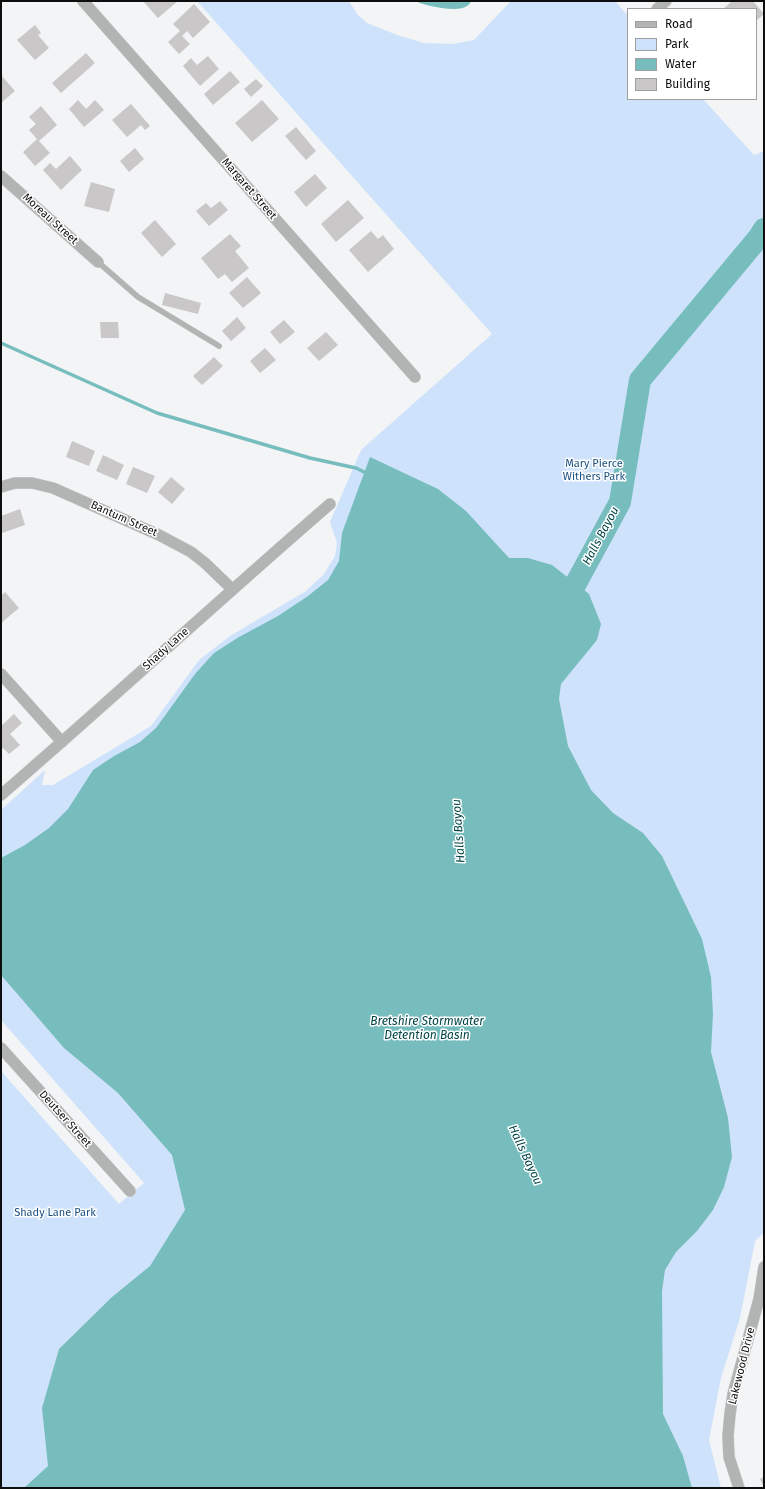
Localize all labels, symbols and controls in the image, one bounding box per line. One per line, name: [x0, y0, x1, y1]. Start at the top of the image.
legend: [627, 8, 757, 100]
text: Road: [665, 17, 693, 31]
text: Park: [665, 37, 689, 51]
text: Water: [665, 57, 696, 71]
text: Building: [665, 77, 710, 91]
street label: Margaret Street: [219, 156, 279, 222]
street label: Moreau Street: [20, 191, 80, 247]
park label: Mary Pierce Withers Park: [563, 457, 625, 483]
street label: Bantum Street: [89, 498, 159, 540]
water label: Halls Bayou: [580, 504, 622, 568]
street label: Shady Lane: [140, 625, 192, 673]
water label: Halls Bayou: [450, 799, 468, 863]
water label: Bretshire Stormwater Detention Basin: [370, 1015, 484, 1043]
street label: Deutser Street: [36, 1088, 94, 1150]
water label: Halls Bayou: [505, 1123, 545, 1187]
park label: Shady Lane Park: [14, 1206, 96, 1220]
street label: Lakewood Drive: [726, 1326, 758, 1406]

